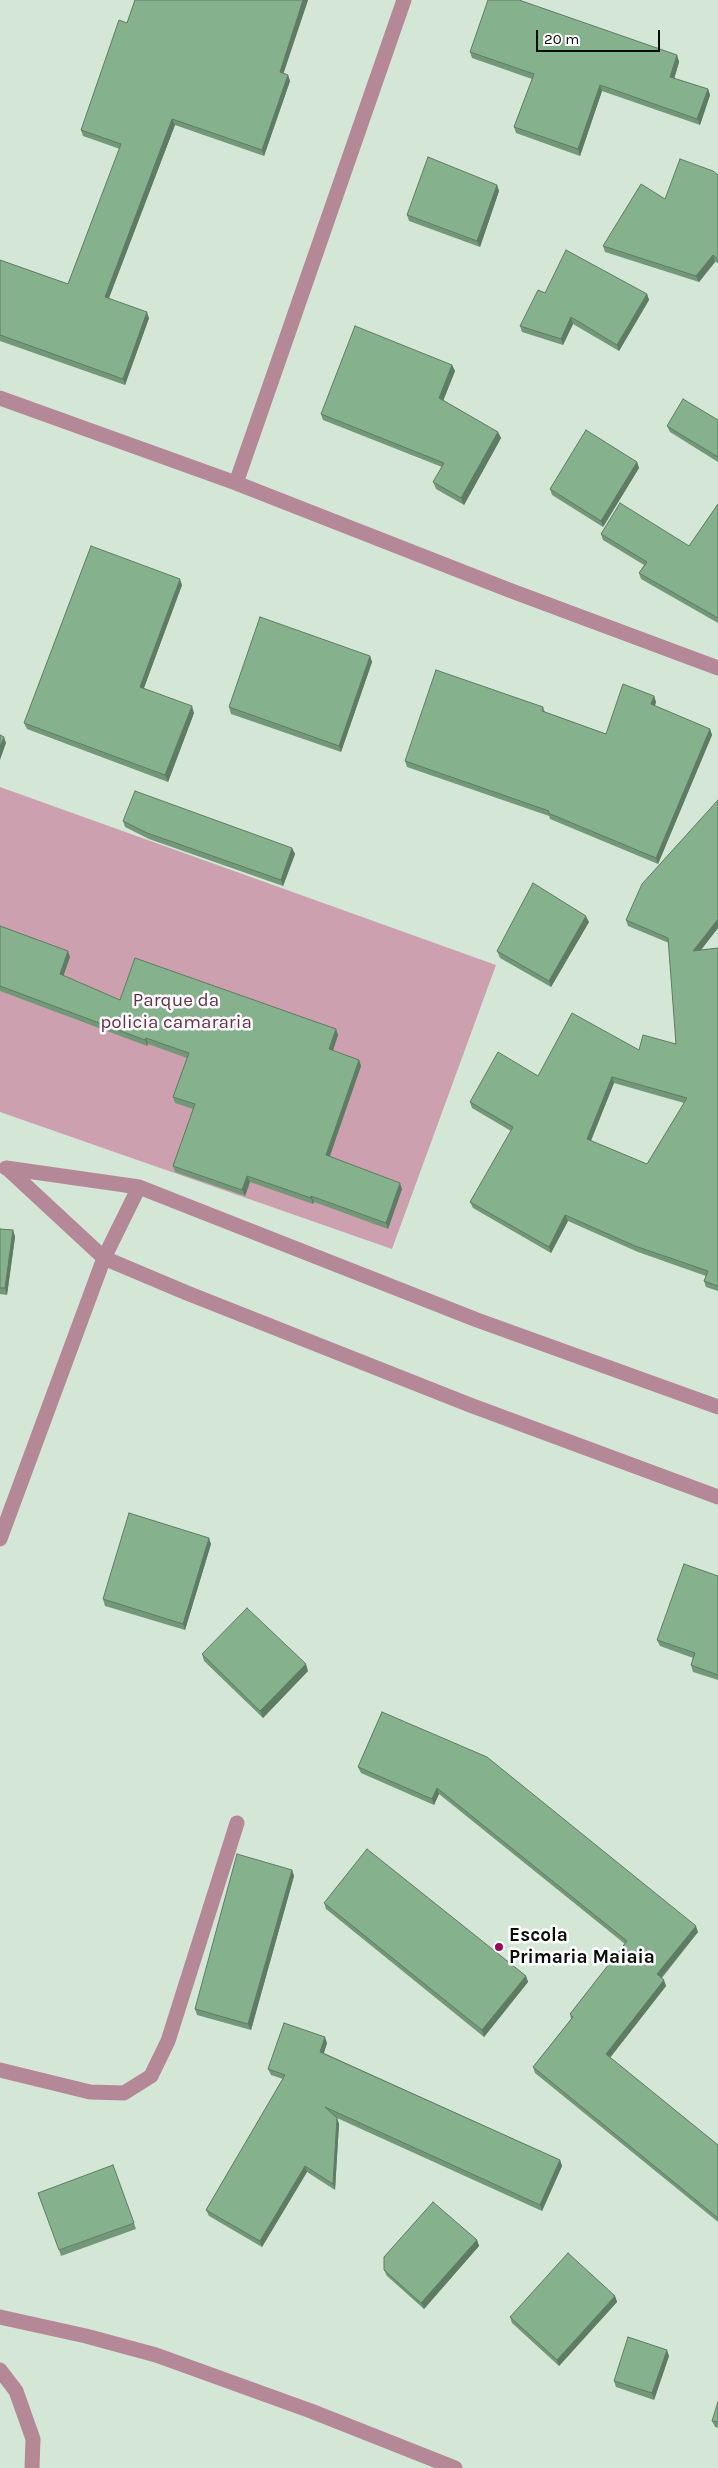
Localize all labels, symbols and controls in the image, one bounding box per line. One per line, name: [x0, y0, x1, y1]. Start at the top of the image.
scale bar: [538, 20, 662, 52]
text: 20 m: [544, 30, 579, 48]
park label: Parque da policia camararia: [100, 990, 252, 1034]
place label: Escola Primaria Maiaia: [509, 1925, 655, 1969]
marker: Escola Primaria Maiaia: [493, 1941, 505, 1953]

